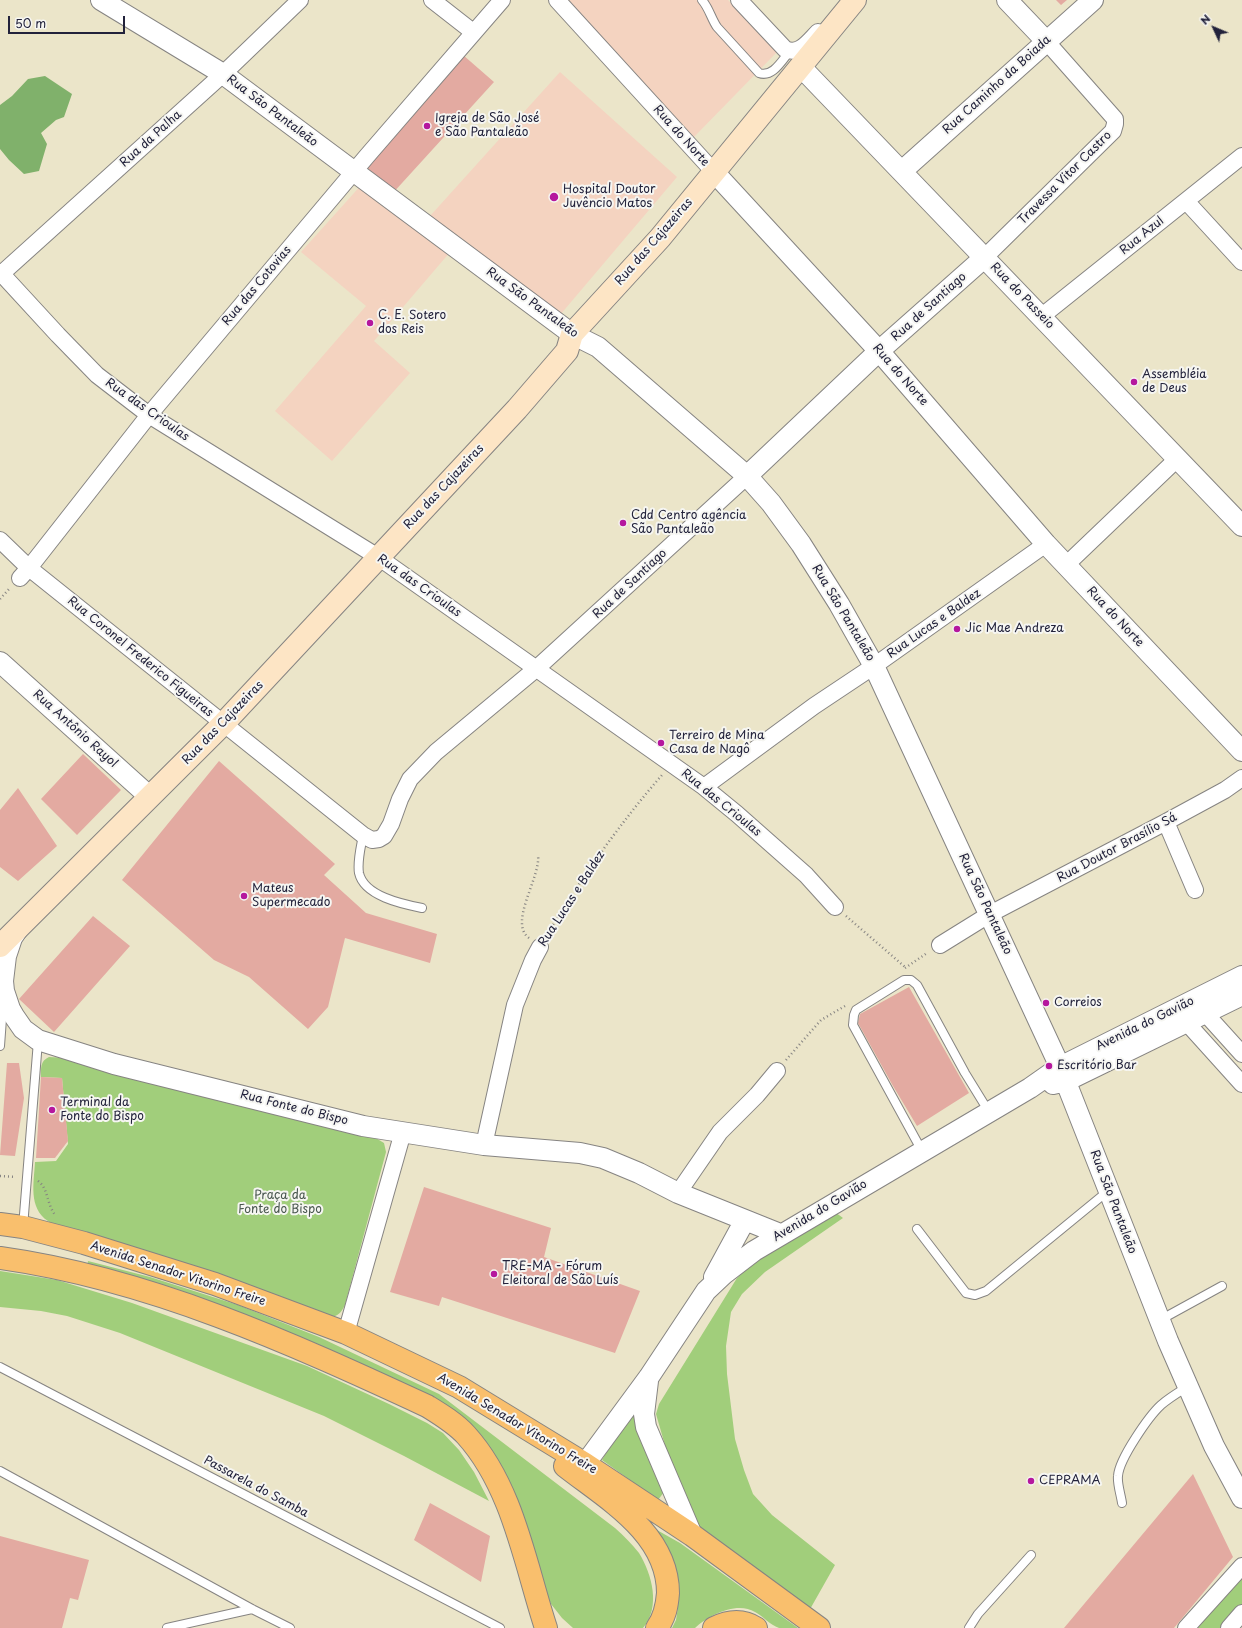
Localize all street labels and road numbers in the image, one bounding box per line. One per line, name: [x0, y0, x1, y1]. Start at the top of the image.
street label: Rua Caminho da Boiada: [940, 33, 1054, 137]
street label: Rua São Pantaleão: [224, 72, 320, 150]
street label: Rua do Norte: [650, 103, 712, 169]
street label: Rua da Palha: [117, 108, 185, 170]
street label: Travessa Vitor Castro: [1015, 128, 1115, 228]
street label: Rua das Cajazeiras: [612, 195, 696, 289]
street label: Rua Azul: [1117, 214, 1167, 258]
street label: Rua das Cotovias: [220, 243, 294, 329]
street label: Rua do Passeio: [987, 260, 1057, 332]
street label: Rua São Pantaleão: [483, 265, 581, 341]
street label: Rua de Santiago: [889, 270, 969, 344]
street label: Rua do Norte: [869, 341, 931, 409]
street label: Rua das Crioulas: [102, 376, 192, 444]
street label: Rua das Cajazeiras: [401, 442, 487, 532]
street label: Rua de Santiago: [590, 546, 670, 622]
street label: Rua das Crioulas: [374, 552, 464, 620]
street label: Rua São Pantaleão: [808, 562, 878, 664]
street label: Rua do Norte: [1083, 584, 1147, 650]
street label: Rua Lucas e Baldez: [884, 586, 984, 662]
street label: Rua Coronel Frederico Figueiras: [64, 594, 216, 720]
street label: Rua das Cajazeiras: [179, 678, 267, 768]
street label: Rua Antônio Rayol: [30, 687, 120, 771]
street label: Rua das Crioulas: [678, 766, 764, 840]
street label: Rua Doutor Brasílio Sá: [1054, 810, 1180, 886]
street label: Rua Lucas e Baldez: [536, 849, 608, 949]
street label: Rua São Pantaleão: [955, 851, 1015, 957]
street label: Avenida do Gavião: [1094, 994, 1196, 1054]
street label: Rua Fonte do Bispo: [238, 1088, 350, 1128]
street label: Rua São Pantaleão: [1087, 1148, 1139, 1256]
street label: Avenida do Gavião: [770, 1177, 870, 1245]
street label: Avenida Senador Vitorino Freire: [89, 1239, 267, 1309]
street label: Avenida Senador Vitorino Freire: [435, 1371, 599, 1477]
street label: Passarela do Samba: [201, 1453, 311, 1521]

